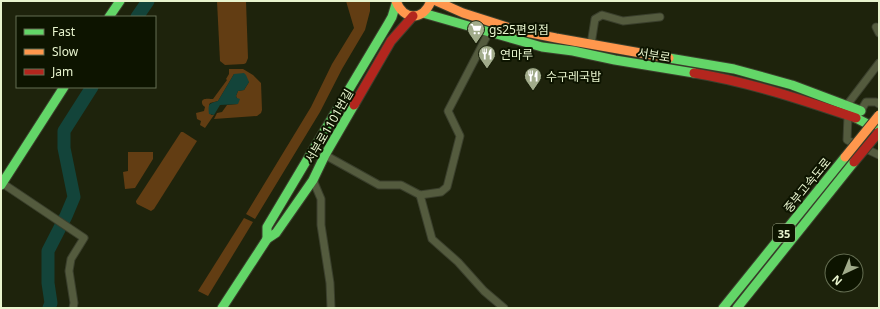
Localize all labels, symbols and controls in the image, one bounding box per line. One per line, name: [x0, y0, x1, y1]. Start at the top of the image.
legend: [16, 16, 156, 88]
supermarket icon: gs25편의점: [466, 19, 486, 44]
place label: gs25편의점: [489, 21, 549, 38]
text: Fast: [52, 23, 76, 40]
text: Slow: [52, 43, 79, 60]
restaurant icon: 연마루: [477, 44, 497, 69]
street label: 서부로: [636, 44, 672, 66]
place label: 연마루: [500, 46, 533, 63]
text: Jam: [51, 63, 73, 80]
restaurant icon: 수구레국밥: [523, 66, 543, 91]
place label: 수구레국밥: [546, 68, 601, 85]
street label: 서부로1101번길: [301, 86, 357, 166]
street label: 중부고속도로: [780, 154, 834, 216]
road number: 35: [773, 224, 795, 242]
north arrow: [824, 253, 864, 293]
text: N: [828, 272, 845, 289]

